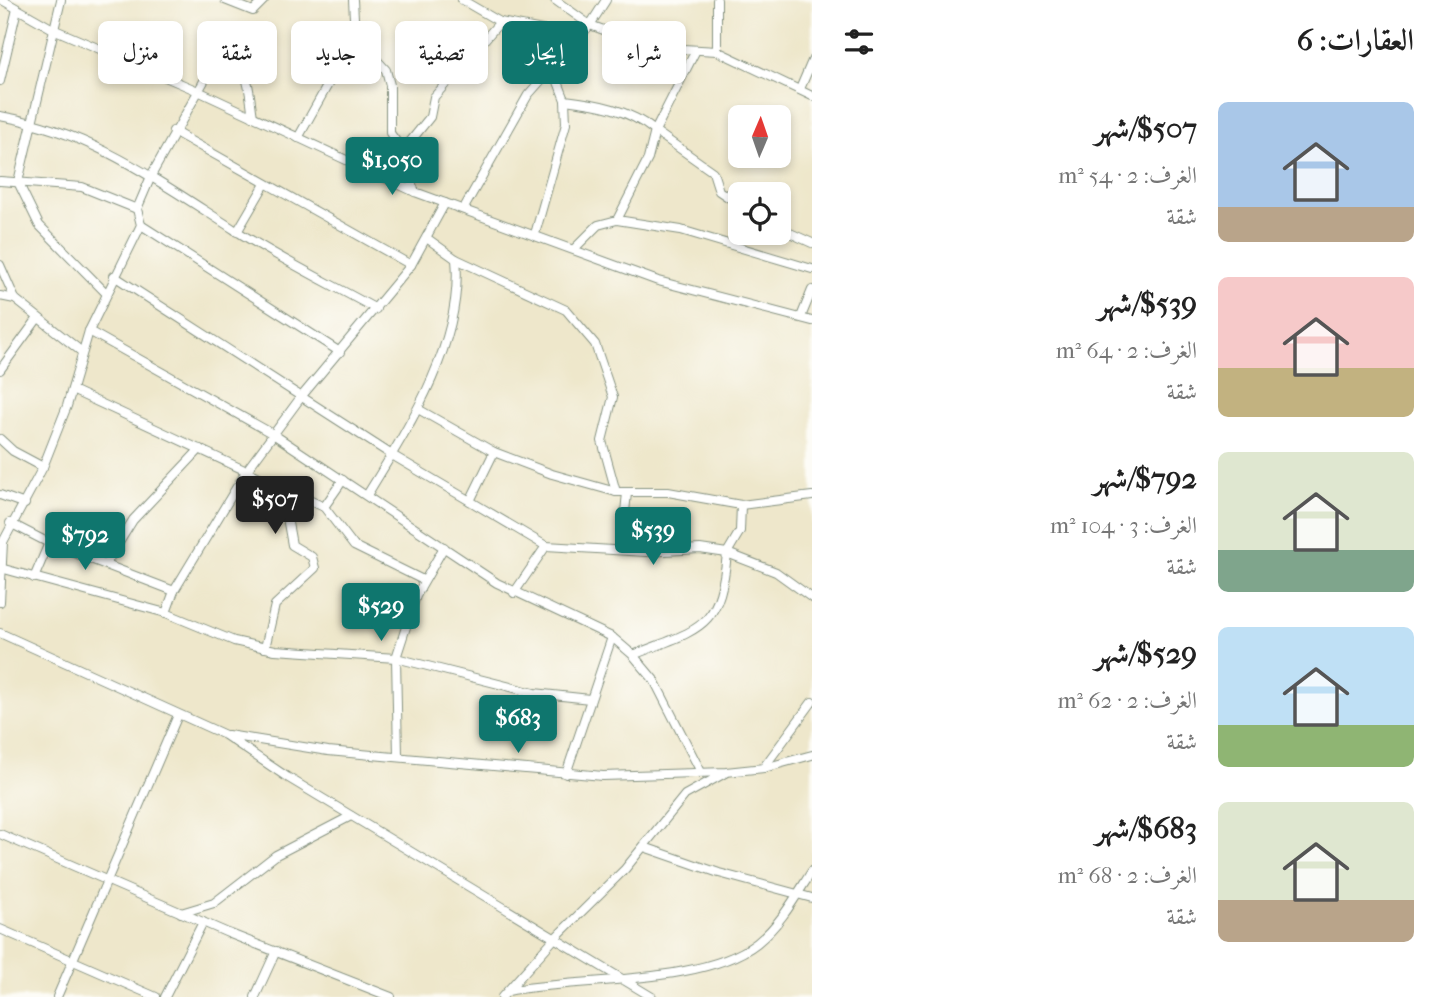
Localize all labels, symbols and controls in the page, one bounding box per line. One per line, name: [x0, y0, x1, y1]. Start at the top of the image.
chip: منزل: [98, 21, 183, 84]
chip: شقة: [197, 21, 277, 84]
chip: جديد: [291, 21, 381, 84]
chip: تصفية: [395, 21, 488, 84]
chip: إيجار: [502, 21, 588, 84]
chip: شراء: [602, 21, 686, 84]
icon: filters: [840, 23, 878, 61]
text: العقارات: 6: [1297, 23, 1414, 58]
north arrow: [728, 105, 791, 168]
map controls: [728, 105, 791, 245]
text: $507/شهر: [1095, 111, 1197, 146]
icon: home: [1274, 130, 1358, 214]
pin: $1,050: [335, 138, 449, 197]
text: $1,050: [362, 146, 422, 173]
text: الغرف: 2 · 54 m²: [1058, 162, 1197, 189]
button: locate: [728, 182, 791, 245]
text: شقة: [1167, 203, 1197, 230]
text: $539/شهر: [1098, 286, 1197, 321]
icon: home: [1274, 305, 1358, 389]
text: الغرف: 2 · 64 m²: [1056, 337, 1197, 364]
text: شقة: [1167, 378, 1197, 405]
text: $792/شهر: [1093, 461, 1197, 496]
pin: $507: [234, 476, 316, 536]
icon: home: [1274, 480, 1358, 564]
text: $507: [252, 485, 298, 512]
pin: $539: [612, 508, 694, 567]
pin: $792: [44, 512, 126, 572]
text: الغرف: 3 · 104 m²: [1050, 512, 1197, 539]
text: $539: [631, 516, 675, 543]
text: $792: [61, 521, 109, 548]
text: شقة: [1167, 553, 1197, 580]
pin: $529: [340, 584, 422, 643]
text: $529: [358, 592, 404, 619]
text: $529/شهر: [1095, 636, 1197, 671]
icon: home: [1274, 655, 1358, 739]
text: الغرف: 2 · 62 m²: [1057, 687, 1197, 714]
pin: $683: [477, 696, 559, 755]
text: $683: [495, 704, 541, 731]
text: شقة: [1167, 728, 1197, 755]
text: $683/شهر: [1095, 811, 1197, 846]
icon: home: [1274, 830, 1358, 914]
text: الغرف: 2 · 68 m²: [1058, 862, 1197, 889]
text: شقة: [1167, 903, 1197, 930]

